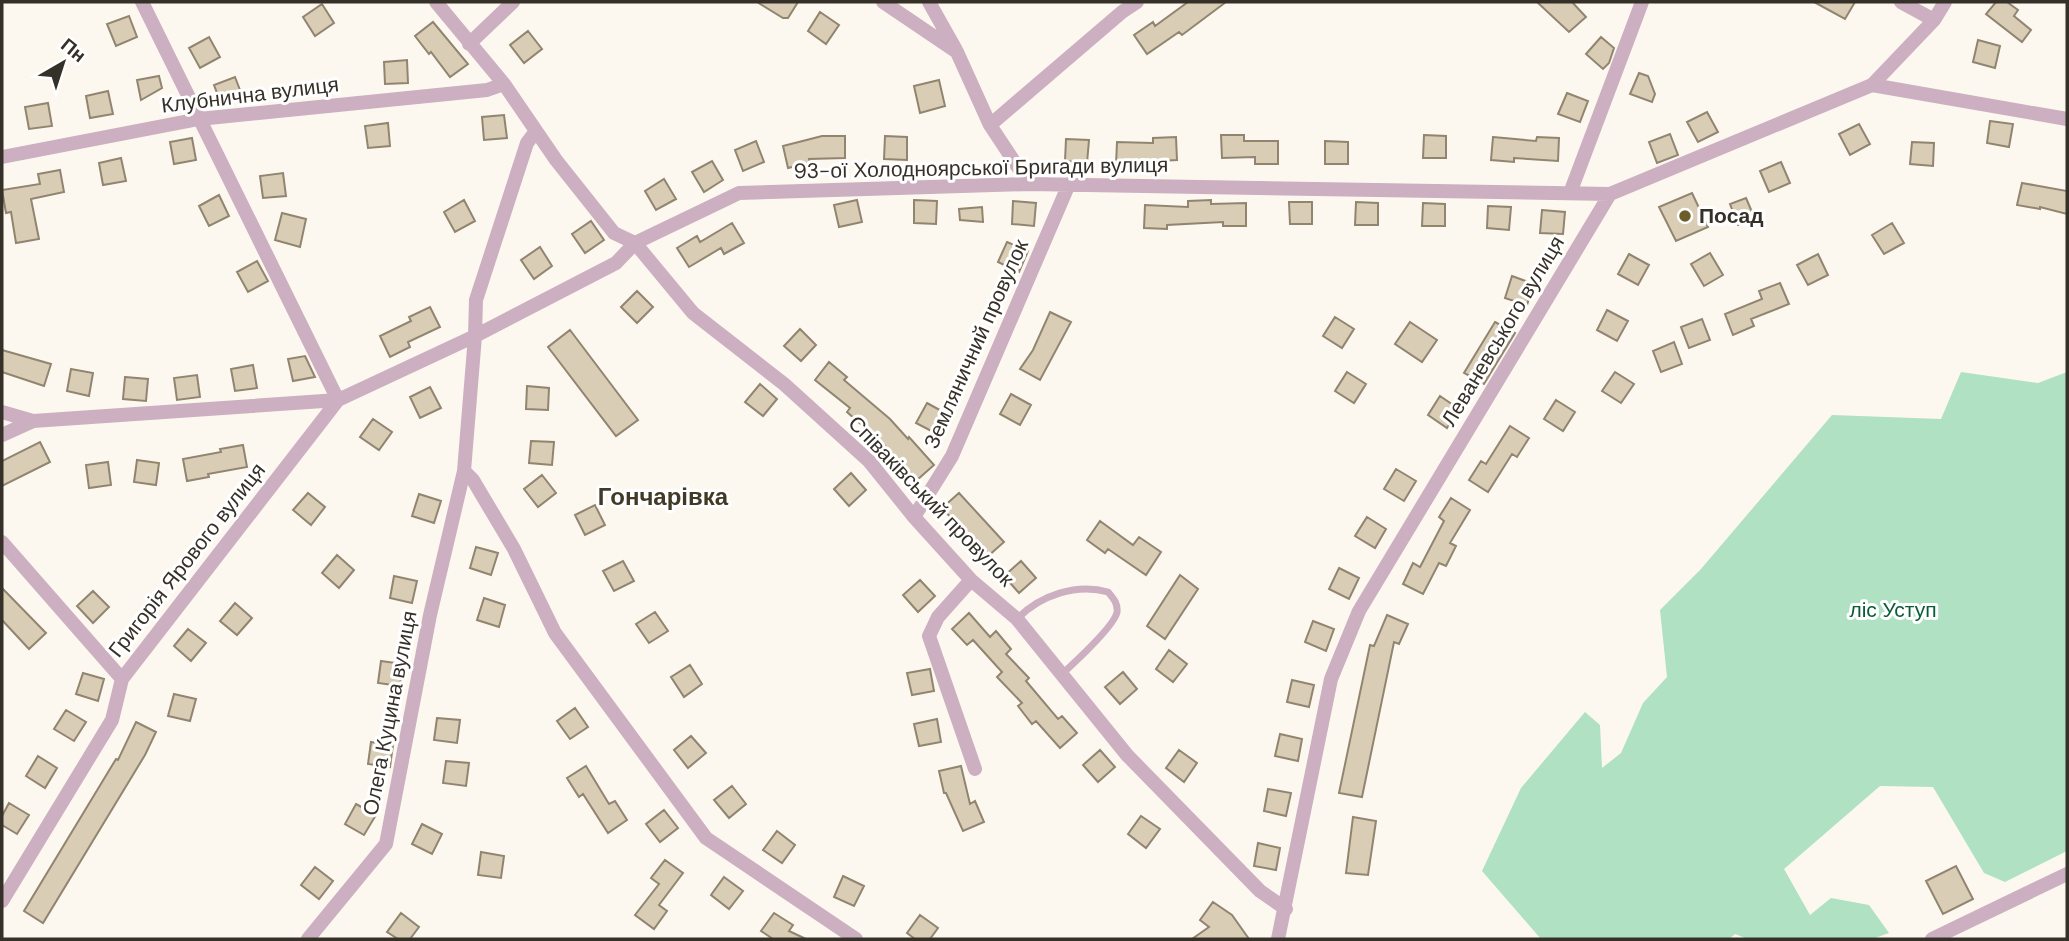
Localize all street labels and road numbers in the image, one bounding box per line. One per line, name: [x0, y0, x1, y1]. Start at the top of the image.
street label: Клубнична вулиця: [160, 70, 340, 120]
street label: 93-ої Холодноярської Бригади вулиця: [793, 151, 1169, 185]
street label: Леваневського вулиця: [1435, 231, 1571, 431]
street label: Земляничний провулок: [917, 234, 1035, 453]
street label: Співаківський провулок: [842, 410, 1021, 593]
street label: Григорія Ярового вулиця: [102, 457, 272, 663]
street label: Олега Куцина вулиця: [356, 608, 424, 818]

